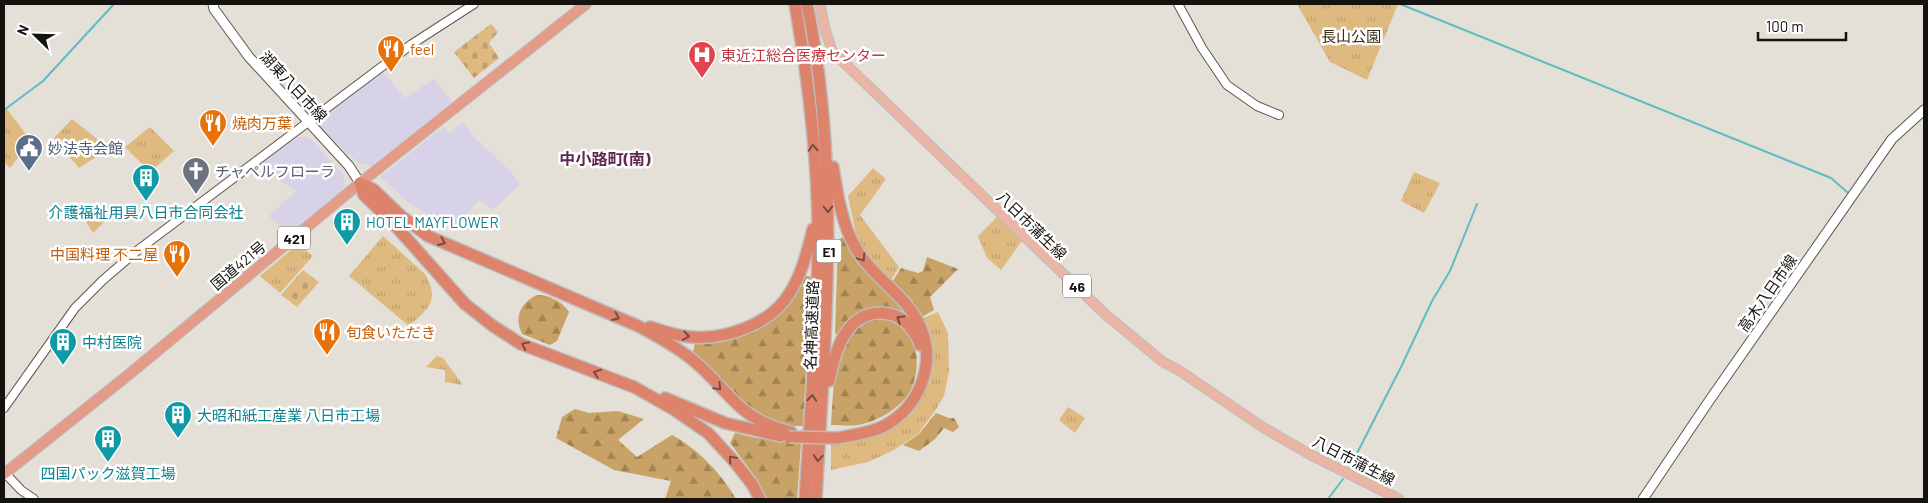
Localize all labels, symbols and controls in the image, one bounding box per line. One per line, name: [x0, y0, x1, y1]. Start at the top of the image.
north arrow: [10, 10, 60, 60]
scale bar: [1758, 10, 1846, 42]
text: 100 m: [1766, 17, 1804, 35]
text: N: [13, 22, 32, 37]
park label: 長山公園: [1321, 27, 1381, 45]
restaurant icon: feel: [376, 34, 406, 73]
place label: feel: [410, 40, 434, 58]
hospital icon: 東近江総合医療センター: [687, 40, 717, 79]
place label: 東近江総合医療センター: [721, 46, 886, 64]
street label: 湖東八日市線: [257, 47, 331, 125]
restaurant icon: 焼肉万葉: [198, 108, 228, 147]
place label: 焼肉万葉: [232, 114, 292, 132]
public building icon: 妙法寺会館: [14, 133, 44, 172]
place label: 妙法寺会館: [48, 139, 123, 157]
one-way arrow: [808, 144, 819, 152]
district label: 中小路町(南): [559, 149, 651, 168]
church icon: チャペルフローラ: [181, 156, 211, 195]
place label: チャペルフローラ: [215, 162, 335, 180]
building icon: 介護福祉用具八日市合同会社: [131, 163, 161, 202]
street label: 八日市蒲生線: [993, 187, 1071, 263]
place label: 介護福祉用具八日市合同会社: [48, 203, 244, 221]
one-way arrow: [823, 205, 833, 213]
building icon: HOTEL MAYFLOWER: [332, 207, 362, 246]
place label: HOTEL MAYFLOWER: [366, 213, 499, 231]
road number: 421: [278, 227, 310, 250]
one-way arrow: [437, 235, 446, 246]
street label: 国道421号: [207, 237, 269, 293]
restaurant icon: 中国料理 不二屋: [162, 239, 192, 278]
road number: E1: [816, 240, 842, 262]
place label: 中国料理 不二屋: [50, 245, 158, 263]
street label: 高木八日市線: [1734, 251, 1800, 335]
one-way arrow: [856, 253, 866, 262]
road number: 46: [1063, 274, 1091, 298]
street label: 名神高速道路: [800, 280, 822, 370]
one-way arrow: [611, 311, 620, 321]
one-way arrow: [896, 316, 905, 325]
restaurant icon: 旬食いただき: [312, 317, 342, 356]
place label: 旬食いただき: [346, 323, 436, 341]
building icon: 中村医院: [48, 327, 78, 366]
one-way arrow: [681, 330, 690, 340]
place label: 中村医院: [82, 333, 142, 351]
one-way arrow: [521, 341, 530, 351]
one-way arrow: [593, 369, 602, 379]
one-way arrow: [712, 381, 721, 390]
one-way arrow: [806, 394, 817, 402]
building icon: 大昭和紙工産業 八日市工場: [163, 400, 193, 439]
place label: 大昭和紙工産業 八日市工場: [197, 406, 380, 424]
building icon: 四国パック滋賀工場: [93, 424, 123, 463]
street label: 八日市蒲生線: [1310, 432, 1398, 488]
one-way arrow: [813, 455, 824, 463]
one-way arrow: [729, 456, 738, 465]
place label: 四国パック滋賀工場: [40, 464, 176, 482]

